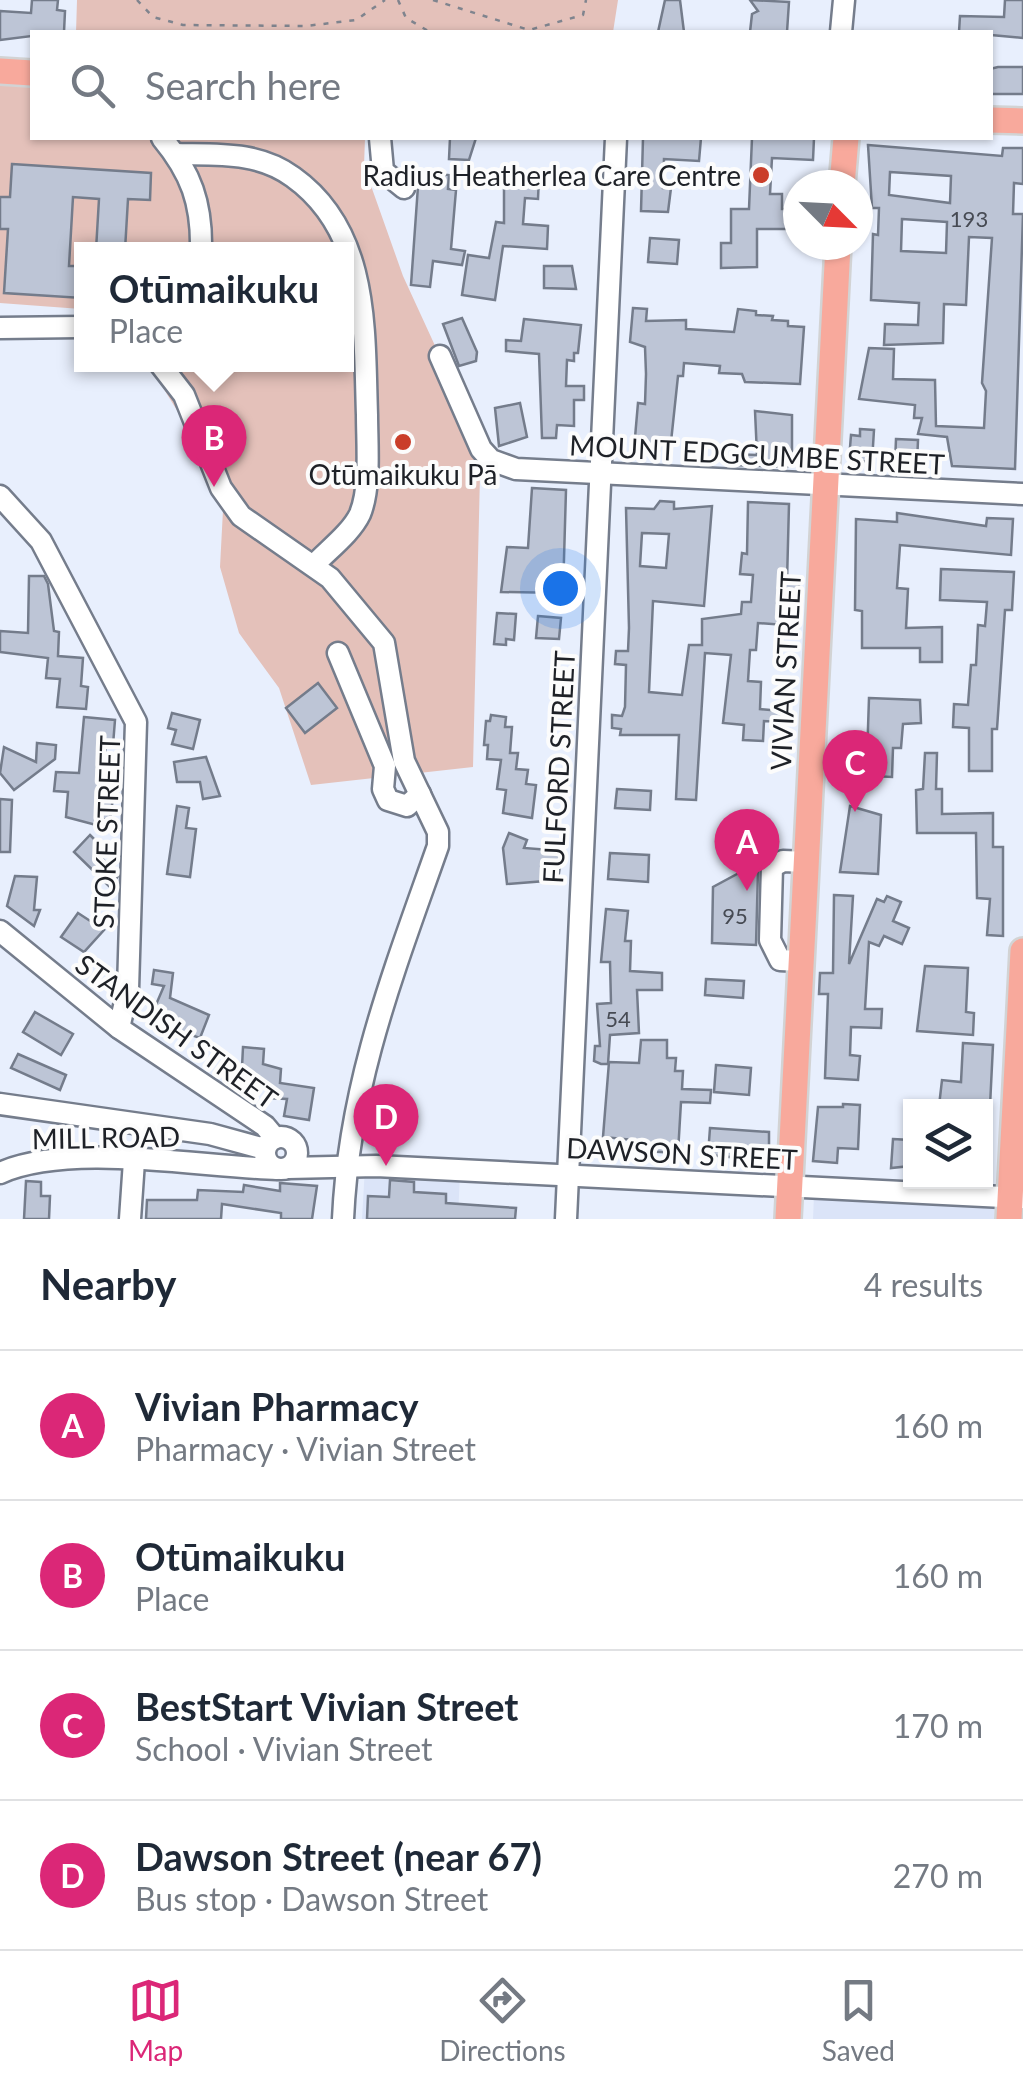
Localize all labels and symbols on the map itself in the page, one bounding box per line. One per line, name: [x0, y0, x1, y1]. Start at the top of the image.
place label: Radius Heatherlea Care Centre: [363, 158, 741, 192]
marker: Radius Heatherlea Care Centre: [750, 164, 772, 186]
north arrow: [783, 170, 873, 260]
house number: 193: [950, 205, 988, 232]
pin: B: [182, 404, 246, 487]
street label: MOUNT EDGCUMBE STREET: [568, 427, 946, 481]
marker: Otūmaikuku Pā: [392, 431, 414, 453]
place label: Otūmaikuku Pā: [309, 457, 497, 491]
your location: [535, 563, 586, 614]
street label: VIVIAN STREET: [763, 570, 807, 771]
street label: FULFORD STREET: [535, 649, 581, 884]
pin: C: [822, 730, 888, 812]
street label: STOKE STREET: [86, 734, 126, 929]
pin: A: [714, 808, 780, 891]
house number: 95: [722, 902, 748, 929]
street label: STANDISH STREET: [69, 946, 285, 1116]
house number: 54: [605, 1005, 631, 1032]
pin: D: [354, 1084, 418, 1166]
street label: MILL ROAD: [32, 1119, 180, 1155]
street label: DAWSON STREET: [565, 1130, 799, 1176]

